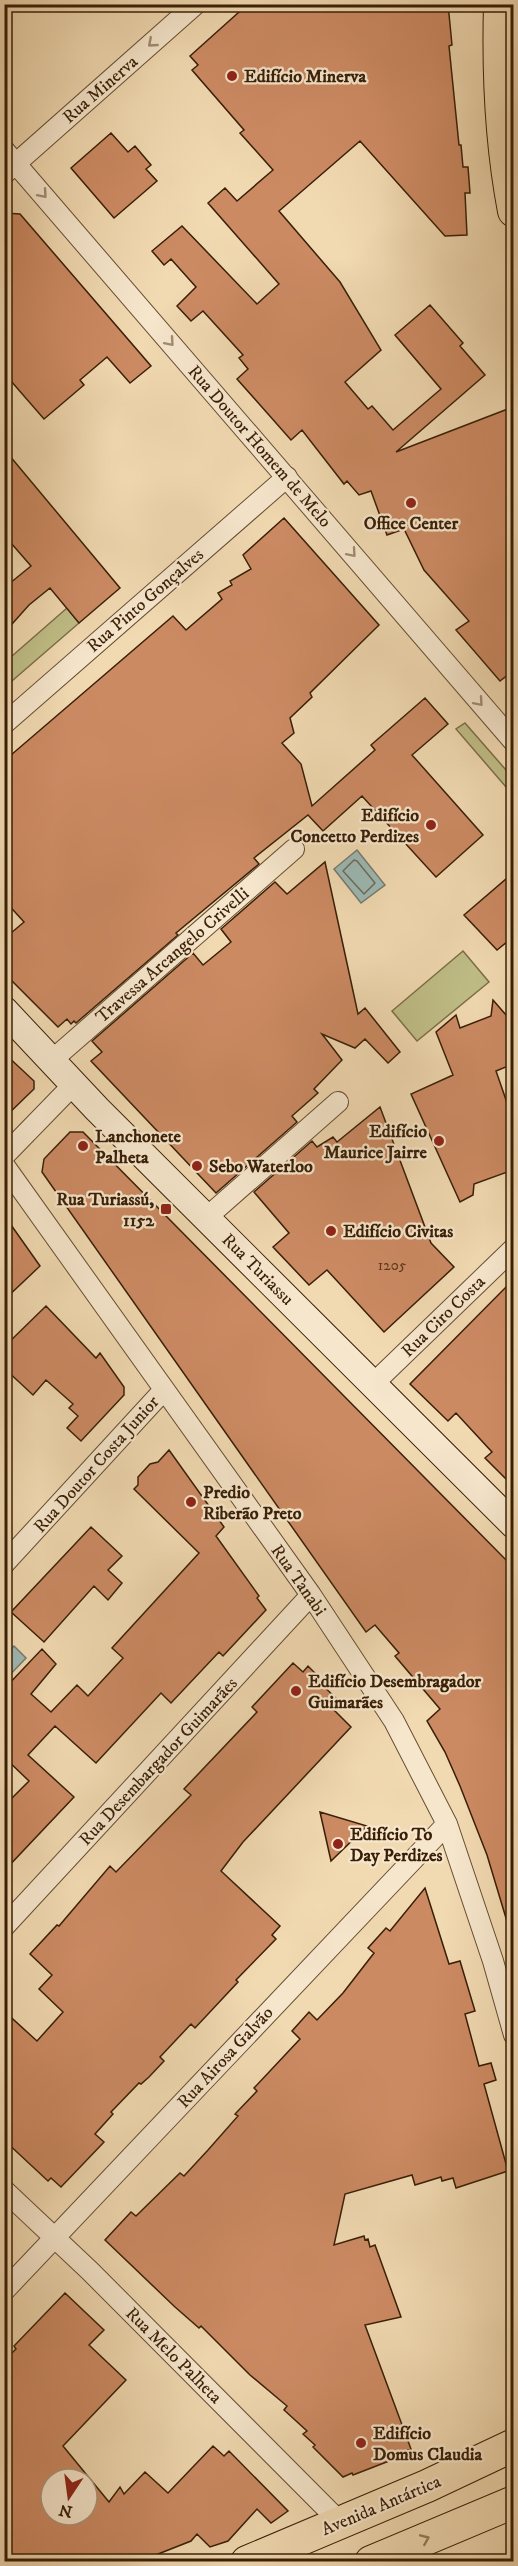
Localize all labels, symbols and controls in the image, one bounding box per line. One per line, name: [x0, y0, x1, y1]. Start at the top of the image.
one-way arrow: [148, 36, 159, 47]
street label: Rua Minerva: [59, 51, 143, 128]
place label: Edifício Minerva: [244, 66, 367, 88]
marker: Edifício Minerva: [225, 69, 239, 83]
one-way arrow: [36, 187, 47, 198]
one-way arrow: [163, 335, 174, 346]
street label: Rua Doutor Homem de Melo: [183, 361, 336, 533]
marker: Office Center: [404, 496, 418, 510]
place label: Office Center: [364, 513, 459, 535]
street label: Rua Pinto Gonçalves: [83, 544, 209, 657]
one-way arrow: [345, 546, 356, 557]
one-way arrow: [472, 695, 483, 706]
place label: Edifício Concetto Perdizes: [290, 805, 419, 848]
marker: Edifício Concetto Perdizes: [424, 818, 438, 832]
street label: Travessa Arcangelo Crivelli: [91, 883, 254, 1028]
place label: Edifício Maurice Jairre: [324, 1121, 428, 1164]
place label: Lanchonete Palheta: [95, 1126, 181, 1169]
marker: Edifício Maurice Jairre: [432, 1134, 446, 1148]
marker: Lanchonete Palheta: [76, 1139, 90, 1153]
place label: Sebo Waterloo: [209, 1156, 313, 1178]
marker: Sebo Waterloo: [190, 1159, 204, 1173]
place label: Rua Turiassú, 1152: [56, 1189, 155, 1232]
marker: Rua Turiassú, 1152: [159, 1202, 173, 1216]
place label: Edifício Civitas: [343, 1221, 453, 1243]
marker: Edifício Civitas: [324, 1224, 338, 1238]
street label: Rua Turiassu: [217, 1229, 298, 1311]
house number: 1205: [378, 1256, 407, 1275]
street label: Rua Ciro Costa: [397, 1271, 490, 1362]
street label: Rua Doutor Costa Junior: [29, 1391, 164, 1538]
place label: Predio Riberão Preto: [203, 1482, 302, 1525]
marker: Predio Riberão Preto: [184, 1495, 198, 1509]
street label: Rua Tanabi: [266, 1541, 331, 1620]
place label: Edifício Desembragador Guimarães: [308, 1671, 481, 1714]
street label: Rua Desembargador Guimarães: [75, 1673, 243, 1850]
marker: Edifício Desembragador Guimarães: [289, 1684, 303, 1698]
place label: Edifício To Day Perdizes: [350, 1824, 443, 1867]
marker: Edifício To Day Perdizes: [331, 1837, 345, 1851]
street label: Rua Airosa Galvão: [173, 2002, 279, 2113]
street label: Rua Melo Palheta: [120, 2303, 226, 2409]
place label: Edifício Domus Claudia: [373, 2423, 483, 2466]
marker: Edifício Domus Claudia: [354, 2436, 368, 2450]
north arrow: [39, 2467, 99, 2527]
street label: Avenida Antártica: [318, 2471, 445, 2541]
text: N: [57, 2499, 75, 2522]
one-way arrow: [419, 2534, 430, 2546]

